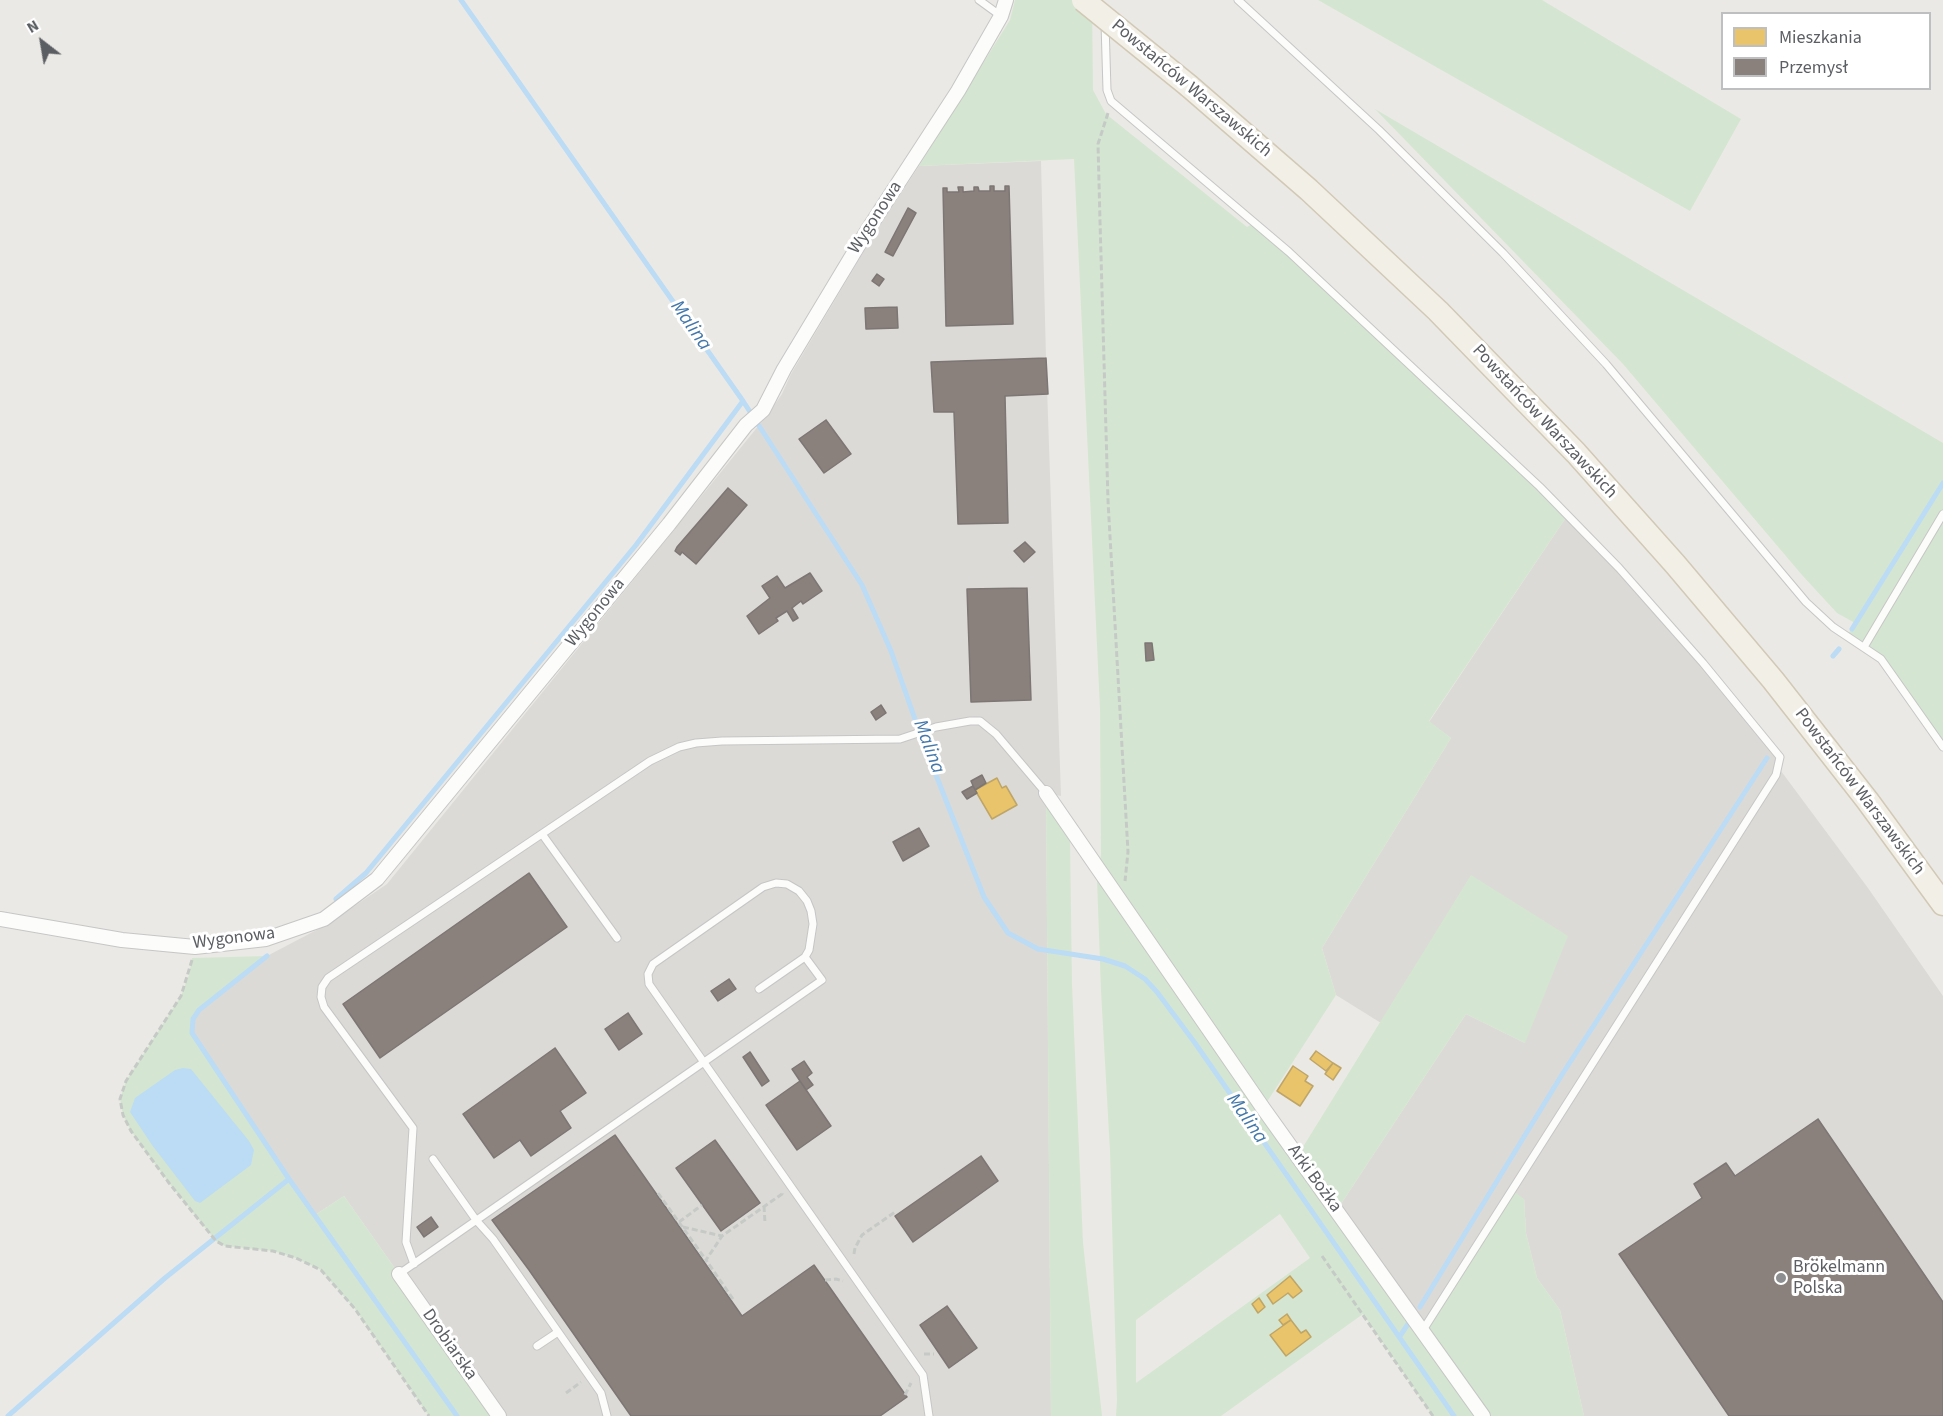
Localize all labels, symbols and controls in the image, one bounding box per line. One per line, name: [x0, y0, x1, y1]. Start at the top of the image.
north arrow: [12, 12, 72, 72]
legend: [1721, 12, 1931, 90]
text: N: [22, 14, 43, 39]
street label: Powstańców Warszawskich: [1106, 15, 1276, 163]
text: Mieszkania: [1779, 25, 1862, 50]
text: Przemysł: [1779, 55, 1848, 80]
street label: Wygonowa: [844, 178, 908, 258]
water label: Malina: [664, 296, 716, 356]
street label: Powstańców Warszawskich: [1467, 340, 1621, 504]
street label: Wygonowa: [562, 574, 630, 652]
street label: Powstańców Warszawskich: [1789, 704, 1929, 880]
water label: Malina: [907, 717, 949, 777]
street label: Wygonowa: [192, 923, 276, 955]
water label: Malina: [1220, 1089, 1272, 1149]
street label: Arki Bożka: [1282, 1141, 1346, 1217]
place label: Brökelmann Polska: [1793, 1257, 1885, 1300]
marker: Brökelmann Polska: [1774, 1271, 1788, 1285]
street label: Drobiarska: [417, 1305, 481, 1385]

